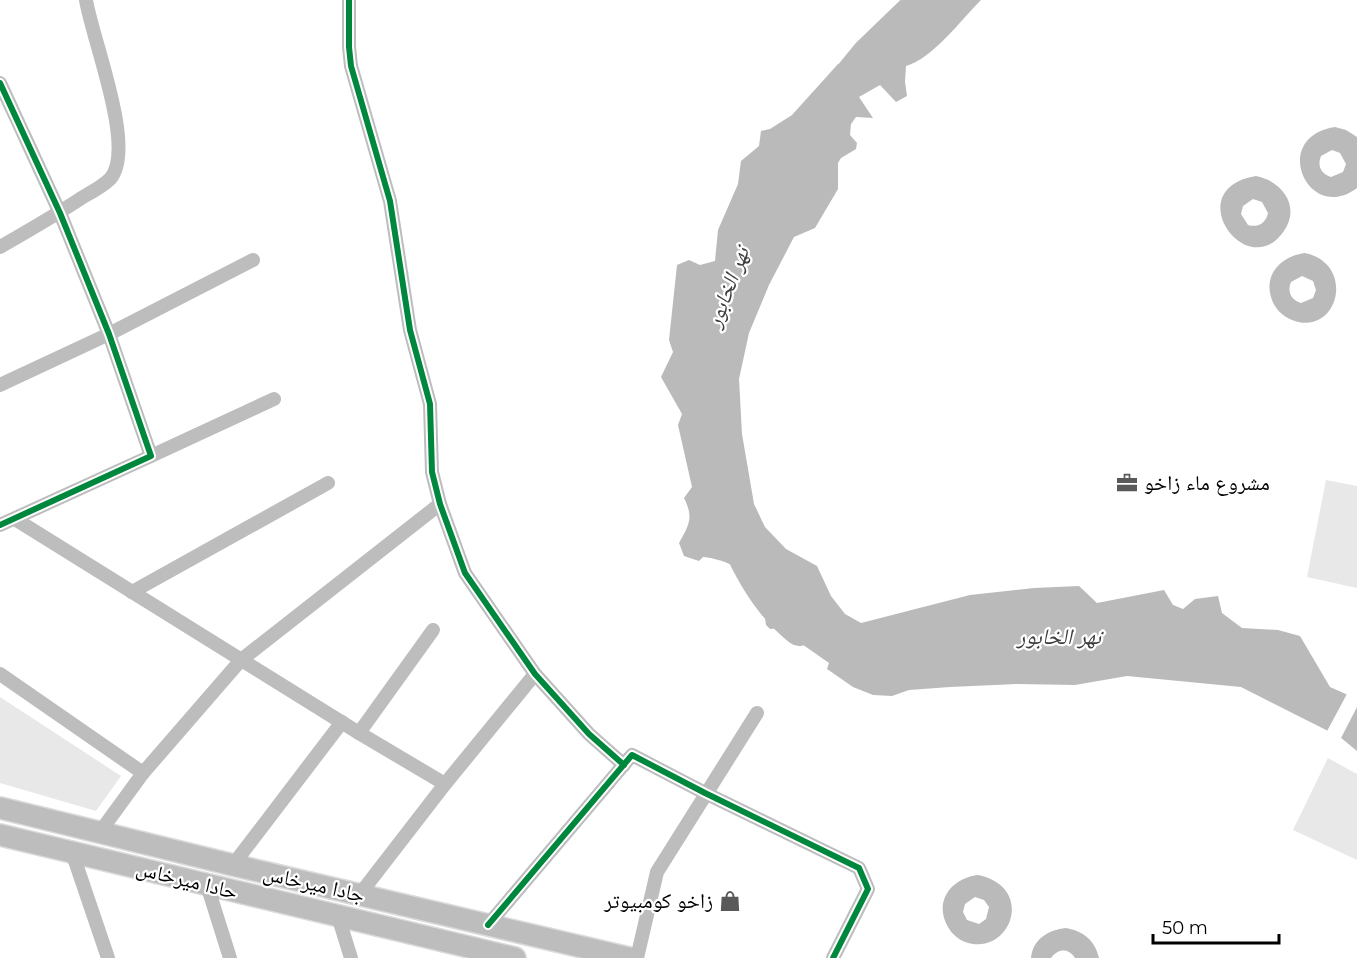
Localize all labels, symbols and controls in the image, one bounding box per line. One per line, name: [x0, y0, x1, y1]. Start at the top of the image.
water label: نهر الخابور: [699, 240, 756, 333]
place label: مشروع ماء زاخو: [1144, 470, 1270, 496]
office icon: مشروع ماء زاخو: [1115, 471, 1139, 495]
water label: نهر الخابور: [1015, 623, 1104, 650]
street label: حادا ميرخاس: [134, 855, 240, 905]
street label: جادا ميرخاس: [261, 860, 367, 908]
place label: زاخو كومبيوتر: [603, 888, 713, 913]
shop icon: زاخو كومبيوتر: [718, 889, 742, 913]
scale bar: [1153, 907, 1279, 945]
text: 50 m: [1162, 917, 1208, 939]

